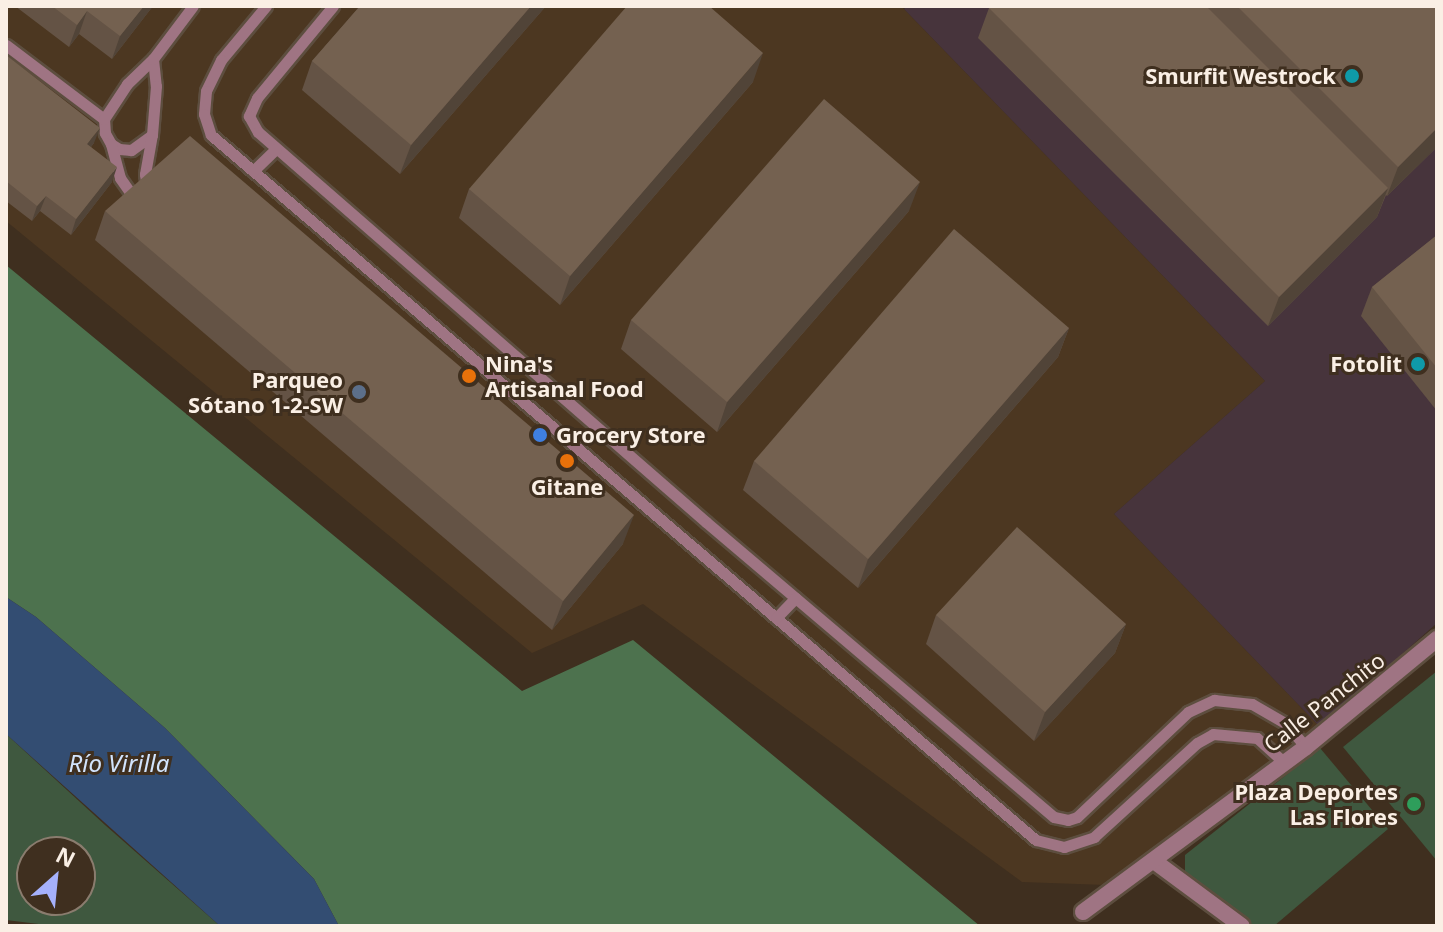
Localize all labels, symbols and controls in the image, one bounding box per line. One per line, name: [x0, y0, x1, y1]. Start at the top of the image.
place label: Smurfit Westrock: [1145, 63, 1336, 89]
marker: Smurfit Westrock: [1343, 67, 1361, 85]
place label: Nina's Artisanal Food: [485, 350, 644, 402]
place label: Fotolit: [1330, 351, 1402, 377]
marker: Fotolit: [1409, 355, 1427, 373]
place label: Parqueo Sótano 1-2-SW: [188, 366, 343, 418]
marker: Nina's Artisanal Food: [460, 367, 478, 385]
marker: Parqueo Sótano 1-2-SW: [350, 383, 368, 401]
place label: Grocery Store: [556, 422, 706, 448]
marker: Grocery Store: [531, 426, 549, 444]
marker: Gitane: [558, 452, 576, 470]
place label: Gitane: [531, 474, 603, 500]
street label: Calle Panchito: [1258, 647, 1390, 757]
water label: Río Virilla: [69, 749, 169, 777]
place label: Plaza Deportes Las Flores: [1234, 778, 1398, 830]
marker: Plaza Deportes Las Flores: [1405, 795, 1423, 813]
north arrow: [16, 836, 96, 916]
text: N: [51, 839, 81, 874]

